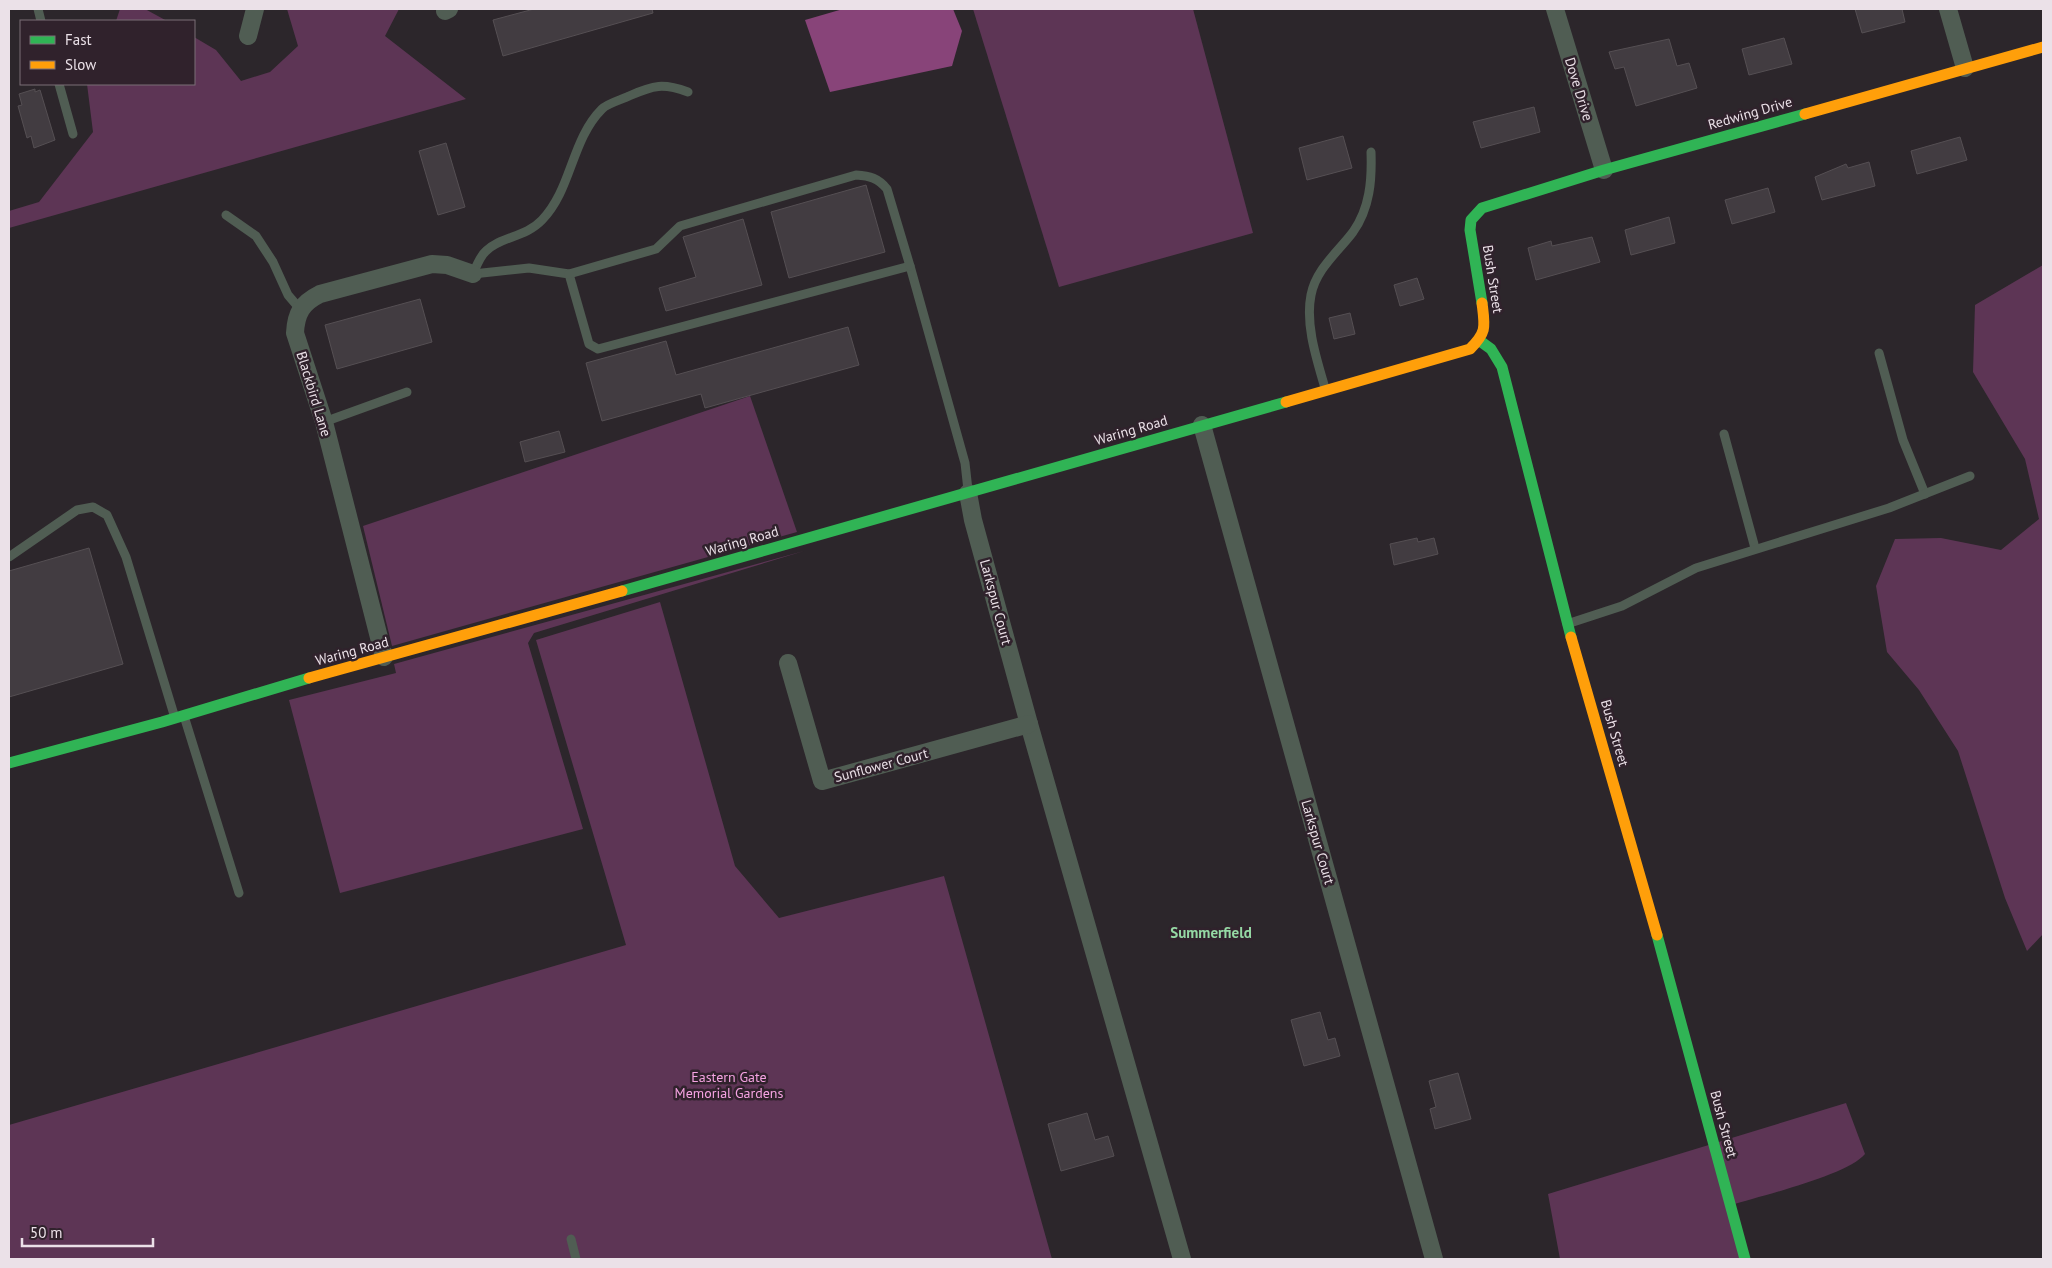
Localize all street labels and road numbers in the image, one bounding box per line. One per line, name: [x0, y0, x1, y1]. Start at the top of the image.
street label: Dove Drive: [1561, 55, 1597, 123]
street label: Redwing Drive: [1706, 92, 1794, 134]
street label: Bush Street: [1479, 244, 1507, 315]
street label: Blackbird Lane: [292, 349, 336, 439]
street label: Waring Road: [1092, 411, 1170, 449]
street label: Waring Road: [703, 522, 781, 560]
street label: Larkspur Court: [976, 557, 1016, 647]
street label: Waring Road: [313, 633, 391, 669]
street label: Bush Street: [1597, 697, 1633, 769]
street label: Sunflower Court: [832, 744, 930, 786]
street label: Larkspur Court: [1297, 798, 1339, 887]
street label: Bush Street: [1706, 1088, 1742, 1160]

